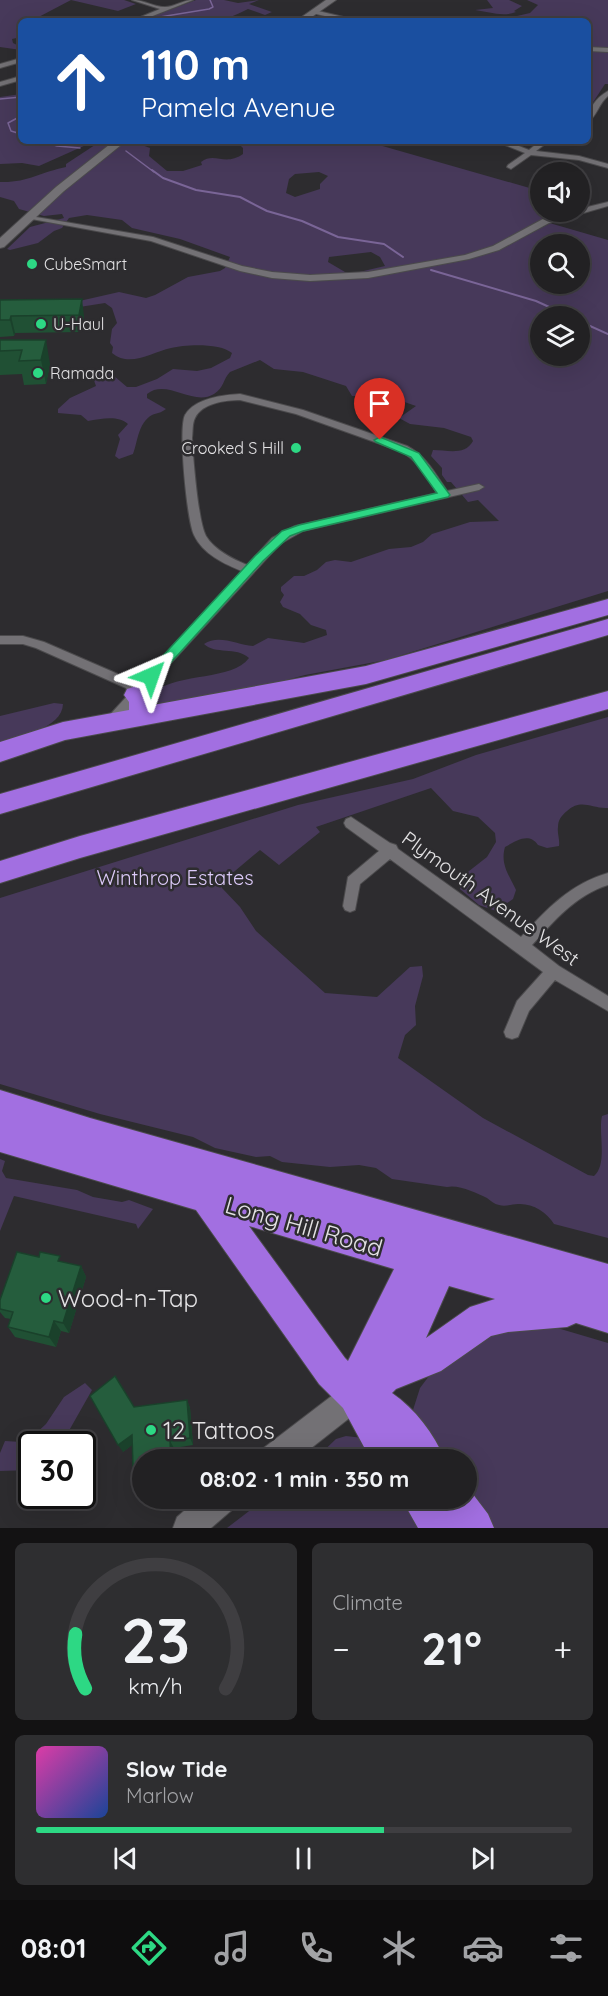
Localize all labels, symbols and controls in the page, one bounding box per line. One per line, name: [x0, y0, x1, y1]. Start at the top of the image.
text: 110 m: [141, 38, 250, 91]
icon: ahead: [42, 42, 120, 120]
text: Pamela Avenue: [141, 90, 335, 124]
map controls: [530, 162, 590, 366]
button: sound: [530, 162, 590, 222]
button: search: [530, 234, 590, 294]
place label: CubeSmart: [44, 254, 127, 274]
marker: CubeSmart: [25, 257, 39, 271]
button: layers: [530, 306, 590, 366]
place label: U-Haul: [53, 314, 105, 334]
marker: U-Haul: [34, 317, 48, 331]
place label: Ramada: [50, 363, 114, 383]
marker: Ramada: [31, 366, 45, 380]
pin: [354, 378, 405, 440]
icon: arrive: [363, 387, 396, 420]
place label: Crooked S Hill: [181, 438, 284, 458]
marker: Crooked S Hill: [289, 441, 303, 455]
position arrow: [119, 644, 183, 708]
street label: Plymouth Avenue West: [397, 825, 585, 971]
park label: Winthrop Estates: [96, 865, 254, 890]
street label: Long Hill Road: [222, 1189, 386, 1263]
place label: Wood-n-Tap: [58, 1283, 198, 1313]
marker: Wood-n-Tap: [39, 1291, 53, 1305]
place label: 12 Tattoos: [163, 1415, 275, 1445]
marker: 12 Tattoos: [144, 1423, 158, 1437]
speed limit sign: 30: [18, 1431, 96, 1509]
text: 08:02 · 1 min · 350 m: [200, 1465, 409, 1493]
text: Climate: [333, 1590, 403, 1615]
text: 23: [121, 1601, 190, 1679]
text: 21°: [421, 1620, 482, 1676]
text: −: [333, 1628, 350, 1669]
text: +: [553, 1628, 572, 1669]
text: km/h: [129, 1673, 183, 1699]
text: Slow Tide: [126, 1755, 227, 1783]
text: Marlow: [126, 1783, 194, 1808]
icon: previous: [109, 1842, 142, 1875]
icon: pause: [287, 1842, 320, 1875]
icon: next: [466, 1842, 499, 1875]
icon: directions: [128, 1927, 170, 1969]
icon: music: [211, 1927, 253, 1969]
icon: phone: [295, 1927, 337, 1969]
icon: climate: [378, 1927, 420, 1969]
icon: car: [462, 1927, 504, 1969]
icon: filters: [545, 1927, 587, 1969]
text: 08:01: [21, 1931, 87, 1965]

